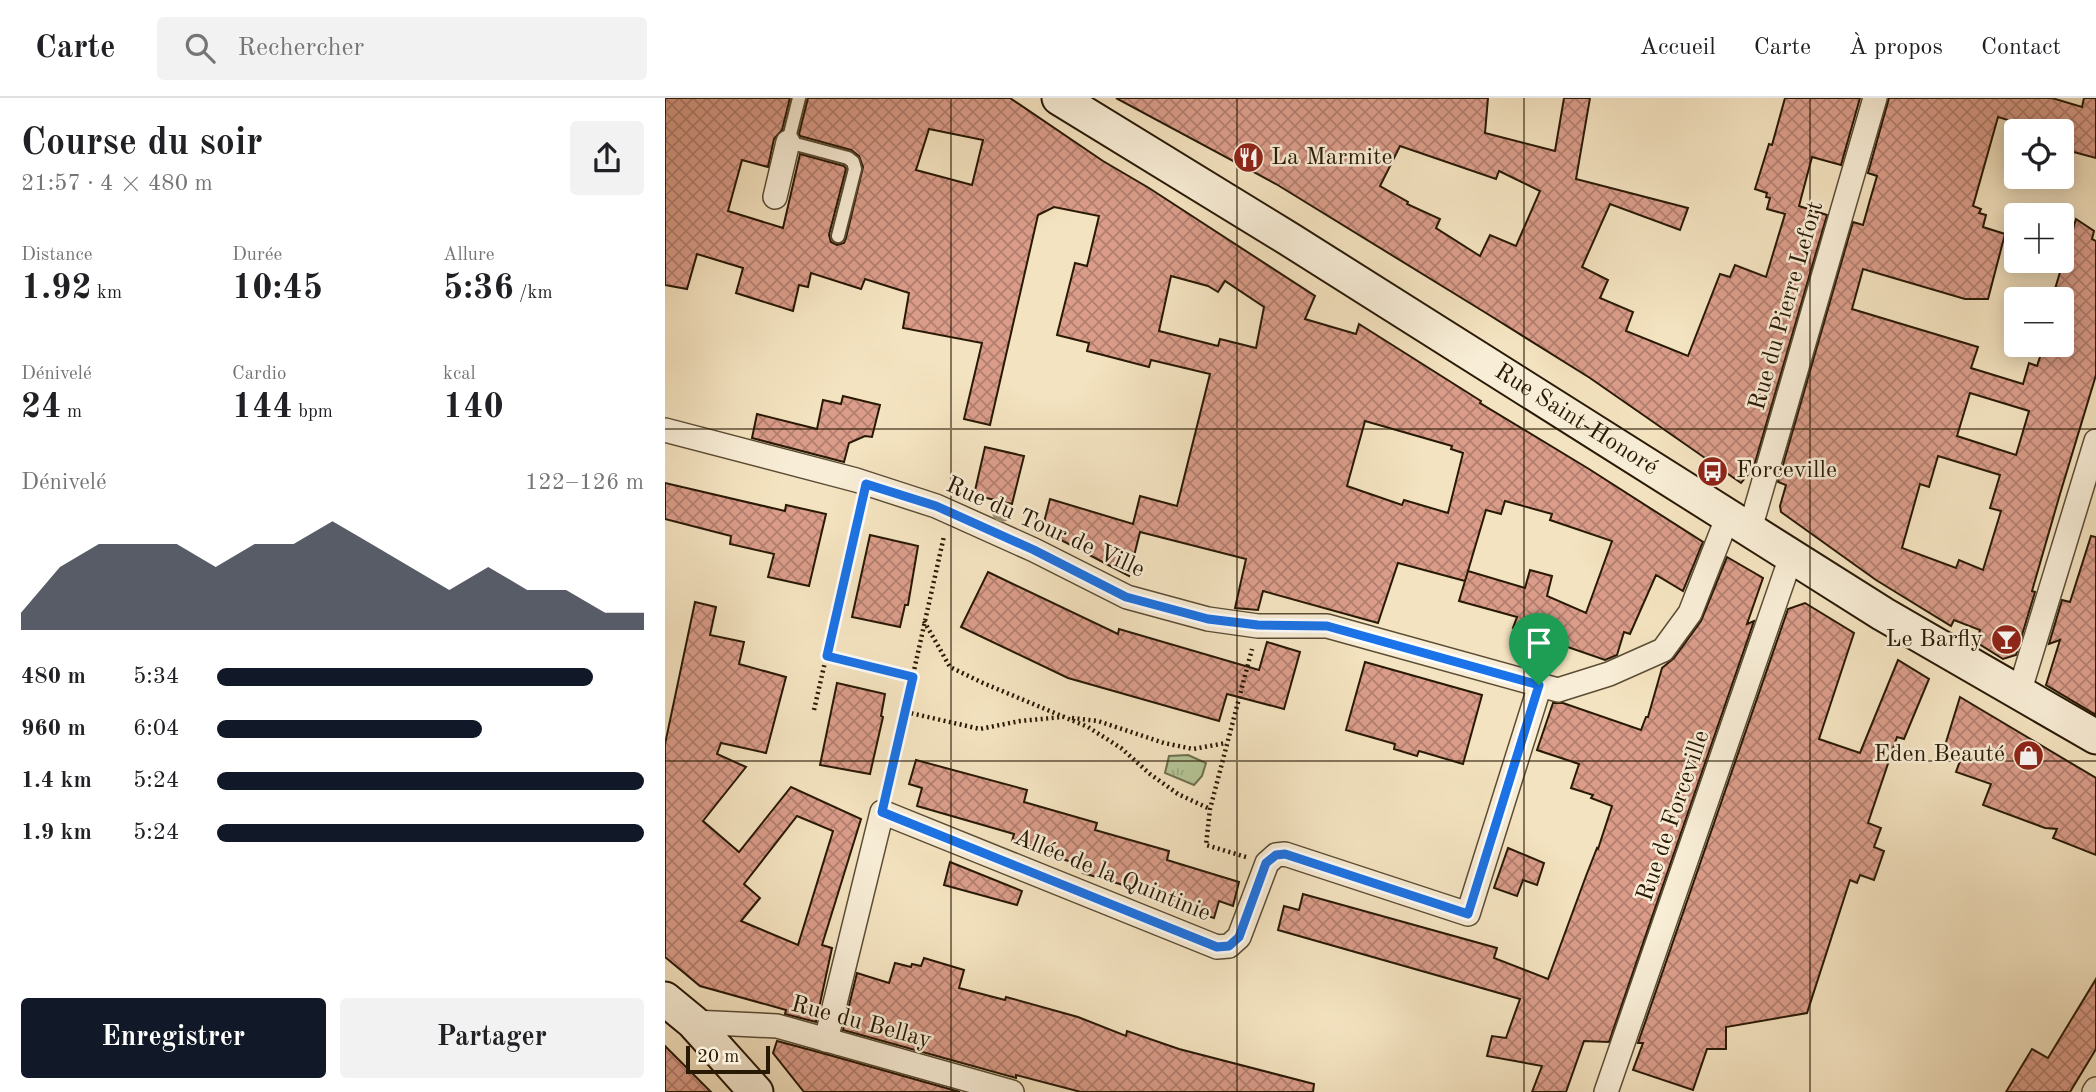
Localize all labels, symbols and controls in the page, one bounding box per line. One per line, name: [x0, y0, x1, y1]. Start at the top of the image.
search box: [157, 17, 647, 80]
icon: search: [181, 29, 219, 67]
text: Carte: [35, 32, 115, 65]
text: Rechercher: [237, 35, 364, 61]
text: Accueil: [1640, 36, 1716, 60]
text: Carte: [1754, 36, 1811, 60]
text: À propos: [1849, 36, 1943, 60]
text: Contact: [1981, 36, 2061, 60]
map controls: [2004, 119, 2074, 357]
button: locate: [2004, 119, 2074, 189]
button: share: [570, 121, 644, 195]
text: Course du soir: [21, 125, 263, 163]
restaurant icon: La Marmite: [1231, 141, 1265, 175]
place label: La Marmite: [1271, 146, 1392, 170]
text: 21:57 · 4 × 480 m: [21, 172, 213, 195]
street label: Rue du Pierre Lefort: [1746, 199, 1828, 413]
button: +: [2004, 203, 2074, 273]
text: Distance: [21, 246, 93, 265]
text: Durée: [232, 246, 282, 265]
text: Allure: [443, 246, 494, 265]
text: 1.92: [21, 271, 92, 306]
text: 10:45: [232, 271, 323, 306]
text: 5:36: [443, 271, 514, 306]
text: km: [92, 284, 122, 303]
text: /km: [514, 284, 553, 303]
button: −: [2004, 287, 2074, 357]
street label: Rue Saint-Honoré: [1490, 360, 1662, 480]
text: Dénivelé: [21, 365, 92, 384]
text: Cardio: [232, 365, 286, 384]
text: kcal: [443, 365, 476, 384]
text: 24: [21, 390, 62, 425]
text: 144: [232, 390, 293, 425]
text: 140: [443, 390, 504, 425]
text: m: [62, 403, 82, 422]
text: bpm: [293, 403, 333, 422]
bus stop icon: Forceville: [1696, 454, 1730, 488]
place label: Forceville: [1736, 459, 1837, 483]
text: Dénivelé: [21, 471, 107, 494]
text: 122–126 m: [525, 471, 644, 494]
street label: Rue du Tour de Ville: [942, 473, 1148, 583]
pin: [1509, 613, 1569, 685]
bar icon: Le Barfly: [1989, 623, 2023, 657]
icon: arrive: [1520, 624, 1558, 662]
place label: Le Barfly: [1885, 628, 1983, 652]
text: 480 m: [21, 665, 86, 688]
text: 5:34: [133, 665, 179, 688]
text: 960 m: [21, 717, 86, 740]
text: 6:04: [133, 717, 179, 740]
street label: Rue de Forceville: [1634, 727, 1714, 905]
shop icon: Eden Beauté: [2011, 738, 2045, 772]
place label: Eden Beauté: [1873, 743, 2005, 767]
text: 1.4 km: [21, 769, 92, 792]
text: 5:24: [133, 769, 179, 792]
text: 1.9 km: [21, 821, 92, 844]
text: 5:24: [133, 821, 179, 844]
street label: Allée de la Quintinie: [1010, 826, 1214, 926]
street label: Rue du Bellay: [788, 993, 934, 1053]
button: Enregistrer: [21, 998, 326, 1078]
button: Partager: [340, 998, 644, 1078]
scale bar: [686, 1043, 770, 1075]
text: 20 m: [697, 1048, 739, 1067]

